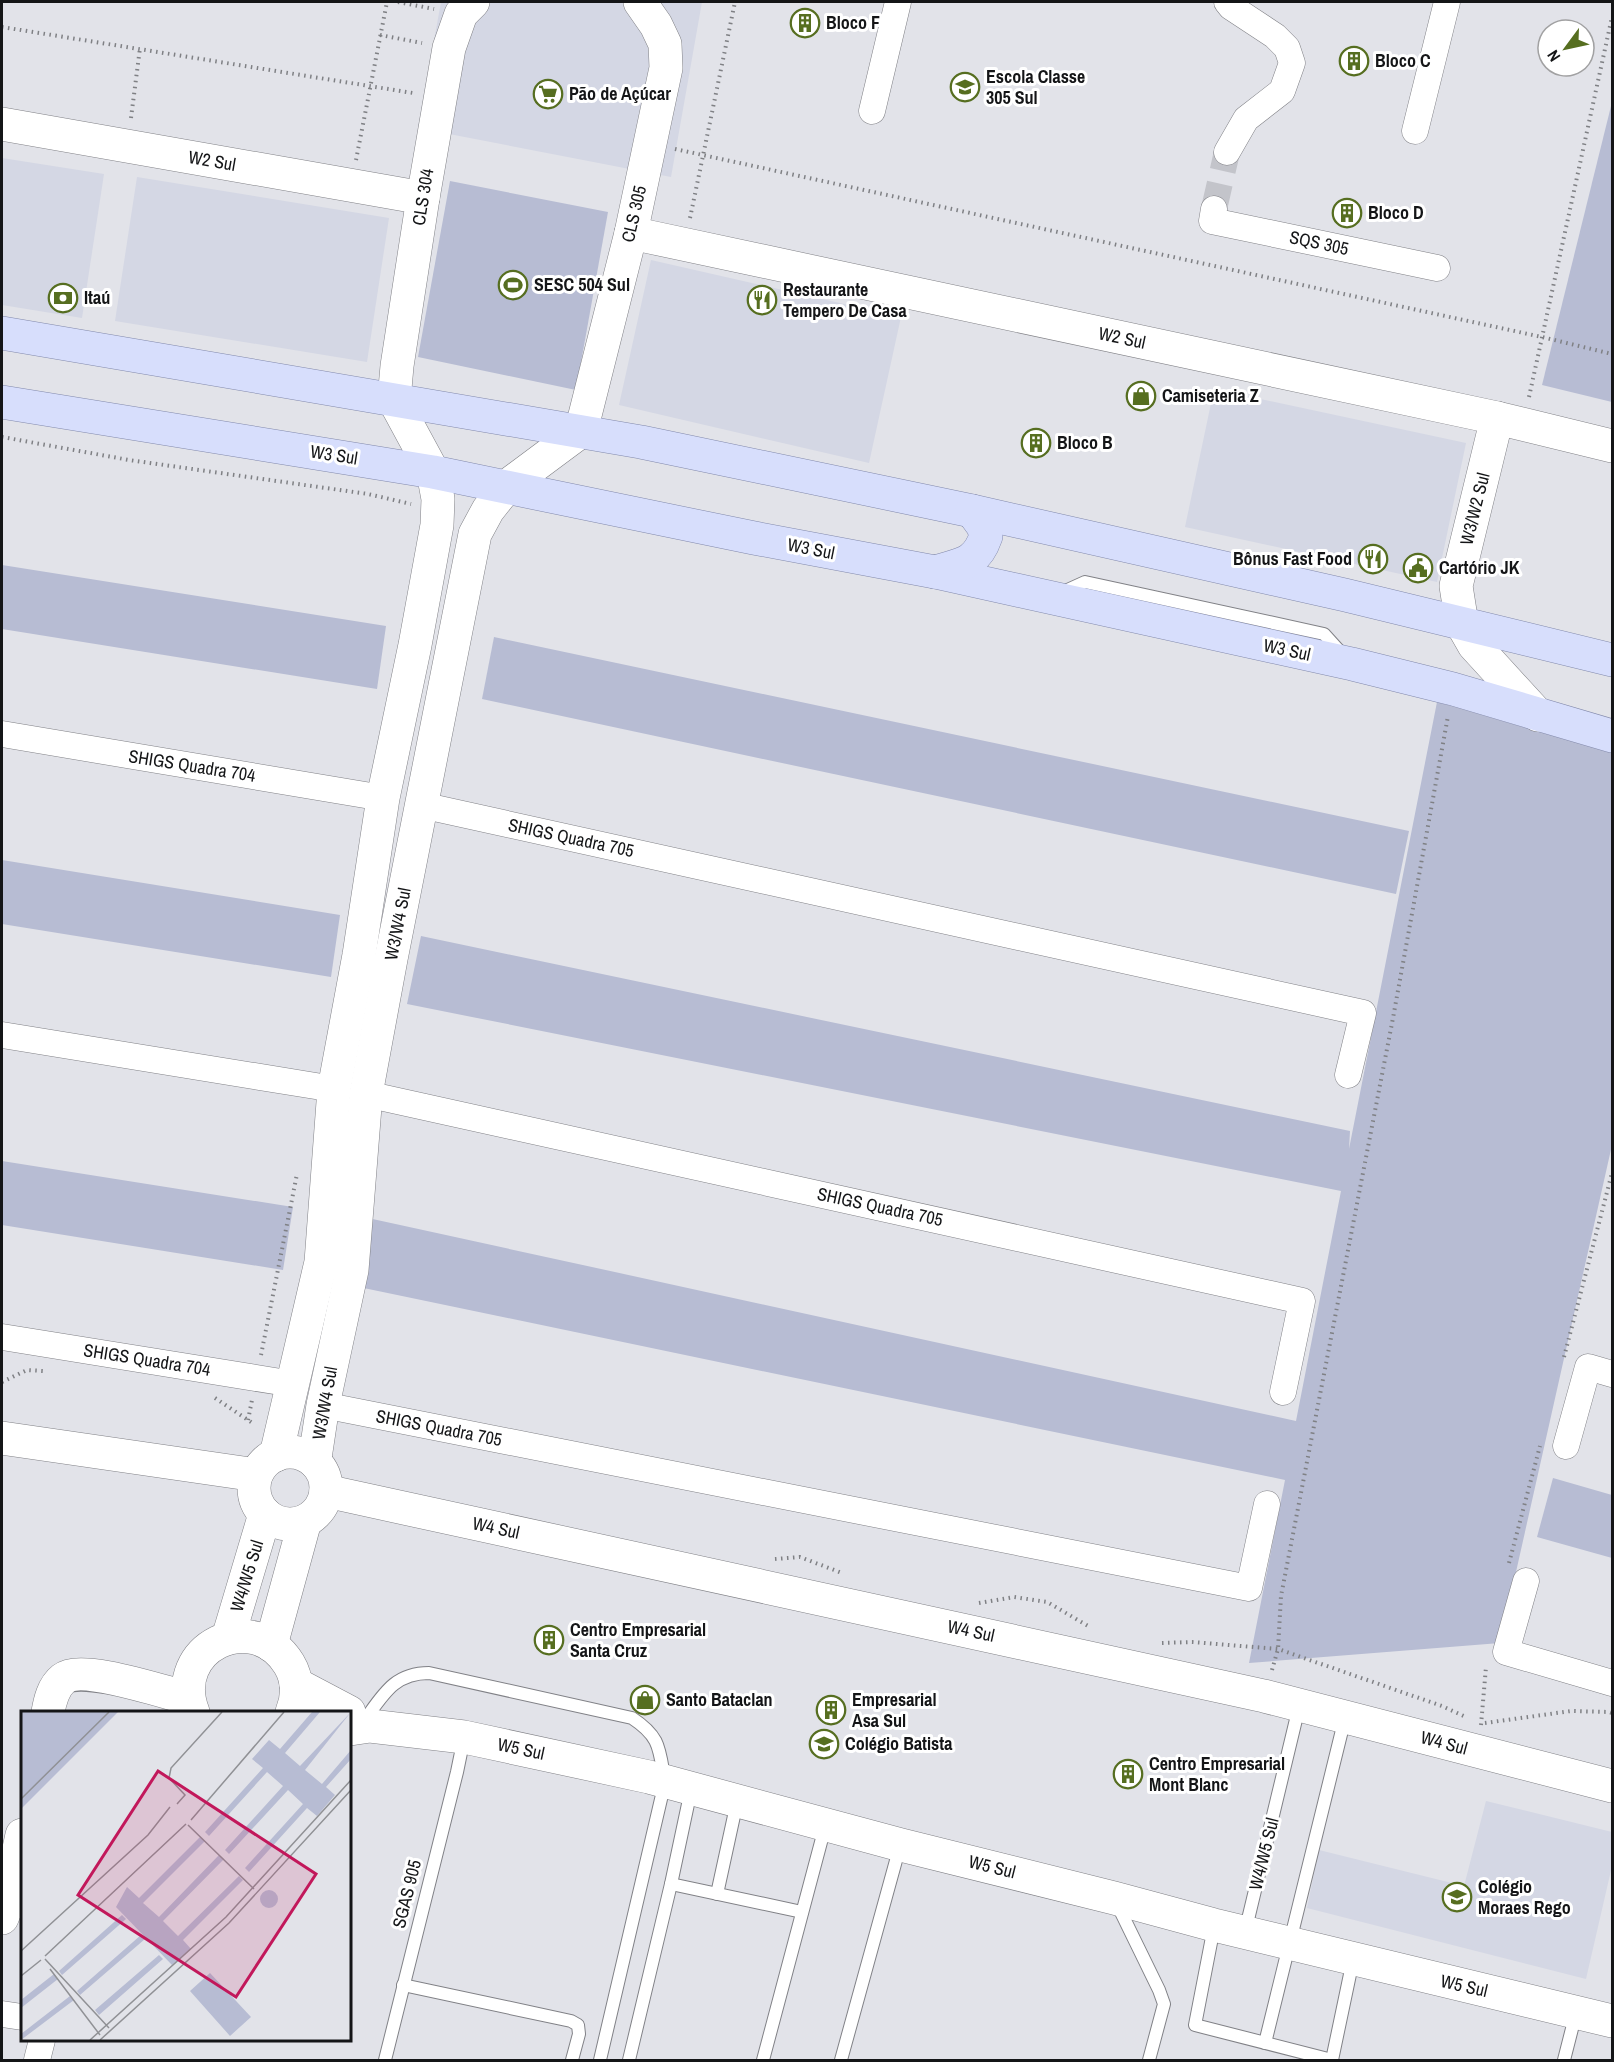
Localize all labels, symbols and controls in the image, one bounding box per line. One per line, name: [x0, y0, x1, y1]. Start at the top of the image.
building icon: Bloco F: [789, 7, 821, 39]
place label: Bloco F: [826, 10, 880, 35]
north arrow: [1536, 18, 1596, 78]
building icon: Bloco C: [1338, 45, 1370, 77]
text: N: [1542, 46, 1565, 66]
place label: Bloco C: [1375, 48, 1431, 73]
place label: Escola Classe 305 Sul: [986, 64, 1085, 110]
school or university icon: Escola Classe 305 Sul: [949, 71, 981, 103]
supermarket icon: Pão de Açúcar: [532, 78, 564, 110]
place label: Pão de Açúcar: [569, 81, 671, 106]
street label: W2 Sul: [186, 144, 238, 177]
street label: CLS 304: [406, 167, 439, 227]
street label: CLS 305: [615, 183, 652, 245]
building icon: Bloco D: [1331, 197, 1363, 229]
place label: Bloco D: [1368, 200, 1424, 225]
street label: SQS 305: [1287, 224, 1351, 261]
sports icon: SESC 504 Sul: [497, 269, 529, 301]
place label: SESC 504 Sul: [534, 272, 630, 297]
place label: Restaurante Tempero De Casa: [783, 277, 907, 323]
bank icon: Itaú: [47, 282, 79, 314]
restaurant icon: Restaurante Tempero De Casa: [746, 284, 778, 316]
place label: Itaú: [84, 285, 110, 310]
street label: W2 Sul: [1096, 320, 1148, 355]
shop icon: Camiseteria Z: [1125, 380, 1157, 412]
place label: Camiseteria Z: [1162, 383, 1259, 408]
building icon: Bloco B: [1020, 427, 1052, 459]
place label: Bloco B: [1057, 430, 1113, 455]
street label: W3 Sul: [309, 438, 360, 471]
street label: W3/W2 Sul: [1453, 470, 1496, 548]
street label: W3 Sul: [785, 532, 837, 565]
restaurant icon: Bônus Fast Food: [1357, 543, 1389, 575]
place label: Bônus Fast Food: [1233, 546, 1352, 571]
public building icon: Cartório JK: [1402, 552, 1434, 584]
place label: Cartório JK: [1439, 555, 1520, 580]
street label: W3 Sul: [1261, 632, 1313, 667]
street label: SHIGS Quadra 704: [127, 743, 257, 788]
street label: SHIGS Quadra 705: [506, 812, 636, 863]
street label: W3/W4 Sul: [378, 885, 417, 963]
street label: SHIGS Quadra 705: [815, 1181, 945, 1232]
street label: SHIGS Quadra 704: [82, 1337, 212, 1382]
street label: W3/W4 Sul: [306, 1364, 343, 1441]
street label: SHIGS Quadra 705: [374, 1403, 504, 1452]
street label: W4 Sul: [470, 1510, 522, 1545]
street label: W4/W5 Sul: [224, 1537, 269, 1615]
street label: W4 Sul: [945, 1613, 997, 1648]
place label: Centro Empresarial Santa Cruz: [570, 1617, 706, 1663]
building icon: Centro Empresarial Santa Cruz: [533, 1624, 565, 1656]
shop icon: Santo Bataclan: [629, 1684, 661, 1716]
place label: Santo Bataclan: [666, 1687, 773, 1712]
place label: Empresarial Asa Sul: [852, 1687, 937, 1733]
building icon: Empresarial Asa Sul: [815, 1694, 847, 1726]
inset map: [21, 1711, 351, 2041]
street label: W4 Sul: [1418, 1724, 1470, 1761]
school or university icon: Colégio Batista: [808, 1728, 840, 1760]
street label: W5 Sul: [495, 1731, 547, 1766]
place label: Colégio Batista: [845, 1731, 953, 1756]
place label: Centro Empresarial Mont Blanc: [1149, 1751, 1285, 1797]
building icon: Centro Empresarial Mont Blanc: [1112, 1758, 1144, 1790]
street label: W4/W5 Sul: [1242, 1815, 1285, 1893]
street label: W5 Sul: [966, 1849, 1018, 1884]
street label: SGAS 905: [386, 1857, 427, 1931]
place label: Colégio Moraes Rego: [1478, 1874, 1571, 1920]
school or university icon: Colégio Moraes Rego: [1441, 1881, 1473, 1913]
street label: W5 Sul: [1438, 1968, 1490, 2003]

